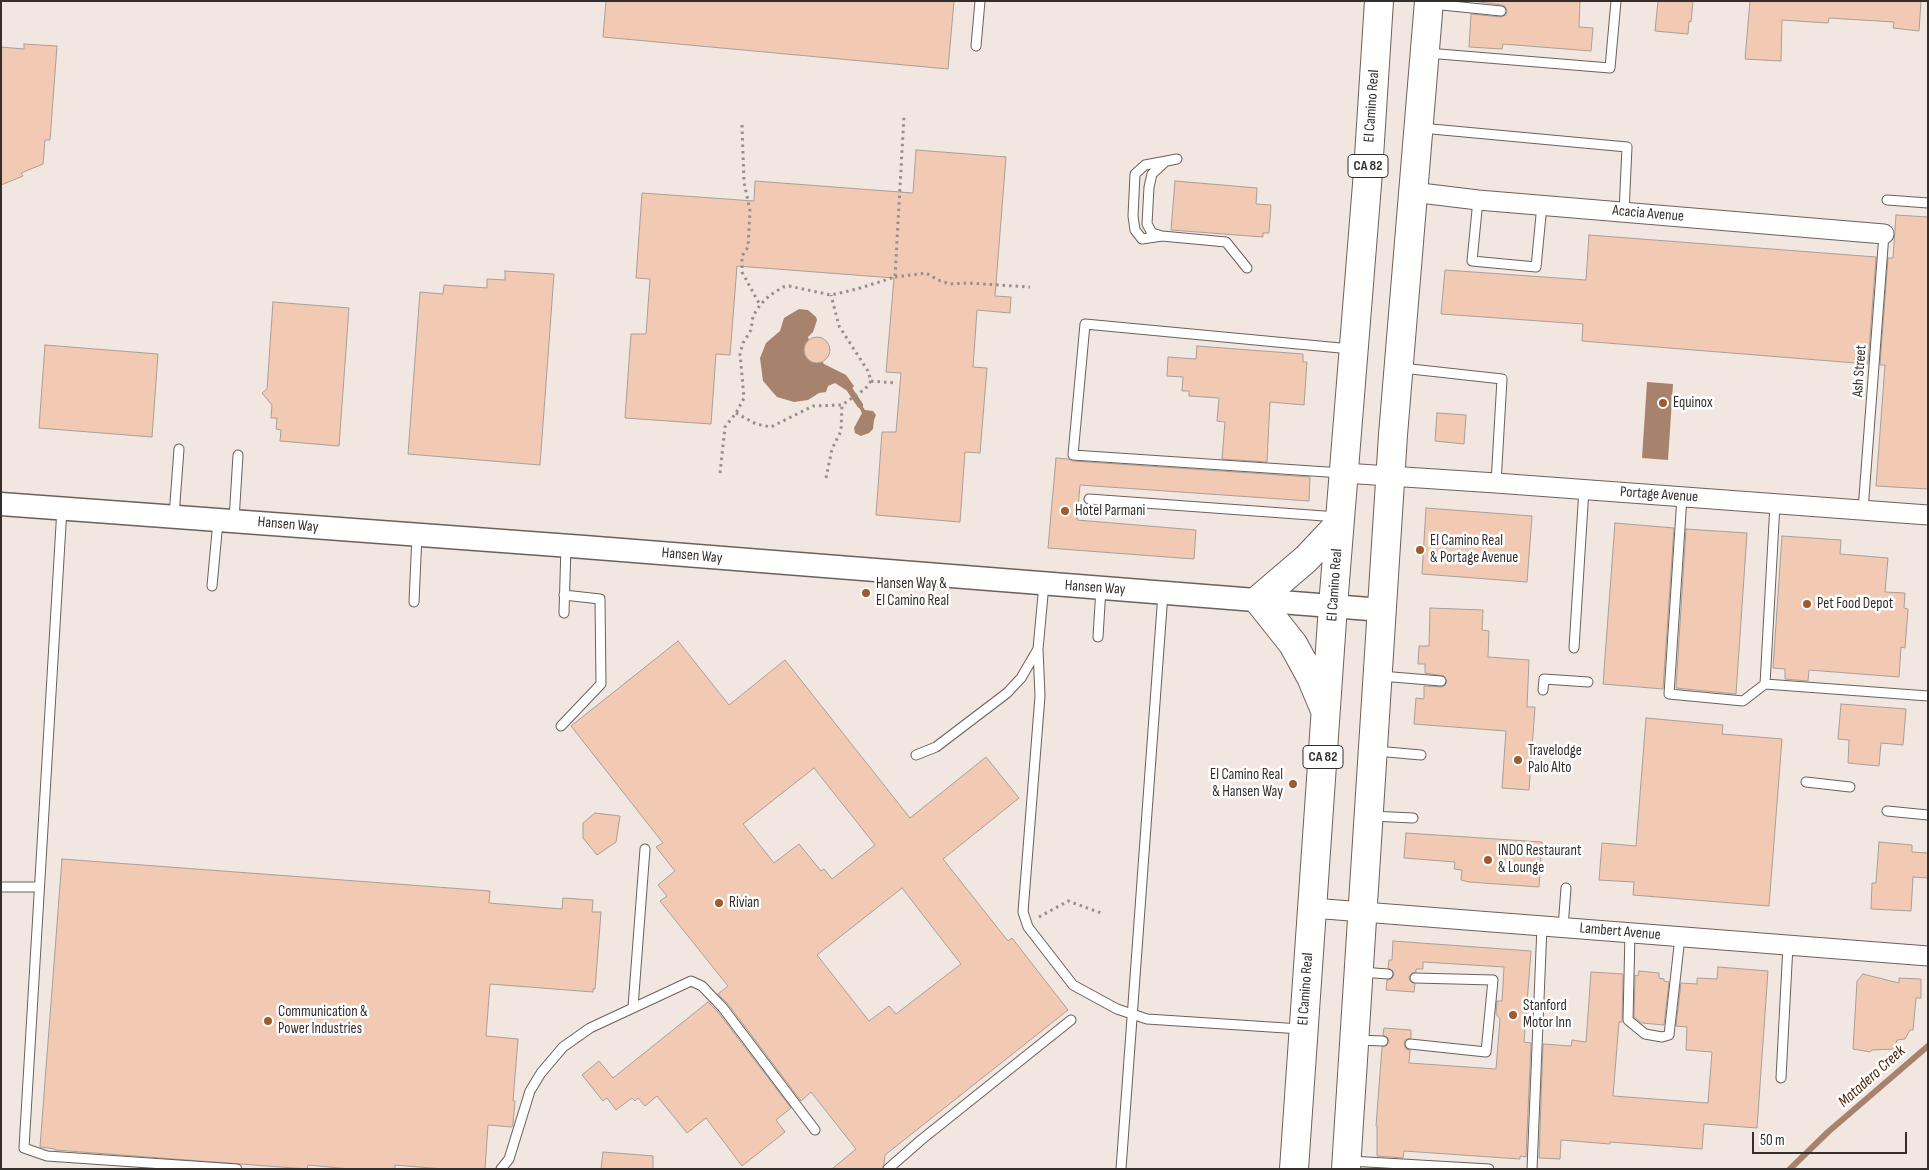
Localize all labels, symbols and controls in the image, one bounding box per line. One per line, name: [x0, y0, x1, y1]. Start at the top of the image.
street label: El Camino Real: [1360, 69, 1384, 143]
road number: CA 82: [1348, 154, 1388, 178]
street label: Acacia Avenue: [1611, 202, 1685, 226]
street label: Ash Street: [1849, 344, 1871, 398]
place label: Equinox: [1673, 394, 1713, 412]
marker: Equinox: [1657, 397, 1669, 409]
street label: Portage Avenue: [1619, 483, 1699, 507]
place label: Hotel Parmani: [1075, 502, 1145, 520]
marker: Hotel Parmani: [1059, 505, 1071, 517]
street label: Hansen Way: [257, 513, 319, 537]
place label: El Camino Real & Portage Avenue: [1430, 532, 1518, 567]
street label: Hansen Way: [661, 544, 723, 568]
marker: El Camino Real & Portage Avenue: [1414, 544, 1426, 556]
street label: El Camino Real: [1323, 548, 1347, 622]
place label: Hansen Way & El Camino Real: [876, 575, 949, 610]
street label: Hansen Way: [1064, 577, 1126, 599]
marker: Hansen Way & El Camino Real: [860, 587, 872, 599]
place label: Pet Food Depot: [1817, 595, 1893, 613]
marker: Pet Food Depot: [1801, 598, 1813, 610]
place label: Travelodge Palo Alto: [1528, 742, 1582, 777]
road number: CA 82: [1303, 746, 1343, 769]
marker: Travelodge Palo Alto: [1512, 754, 1524, 766]
place label: El Camino Real & Hansen Way: [1210, 766, 1283, 801]
marker: El Camino Real & Hansen Way: [1287, 778, 1299, 790]
place label: INDO Restaurant & Lounge: [1498, 842, 1581, 877]
marker: INDO Restaurant & Lounge: [1482, 854, 1494, 866]
place label: Rivian: [729, 894, 760, 912]
marker: Rivian: [713, 897, 725, 909]
street label: Lambert Avenue: [1579, 919, 1661, 945]
street label: El Camino Real: [1294, 952, 1318, 1026]
place label: Stanford Motor Inn: [1523, 997, 1571, 1032]
place label: Communication & Power Industries: [278, 1003, 368, 1038]
marker: Stanford Motor Inn: [1507, 1009, 1519, 1021]
marker: Communication & Power Industries: [262, 1015, 274, 1027]
water label: Matadero Creek: [1835, 1042, 1909, 1112]
scale bar: [1754, 1122, 1909, 1154]
text: 50 m: [1760, 1131, 1785, 1150]

